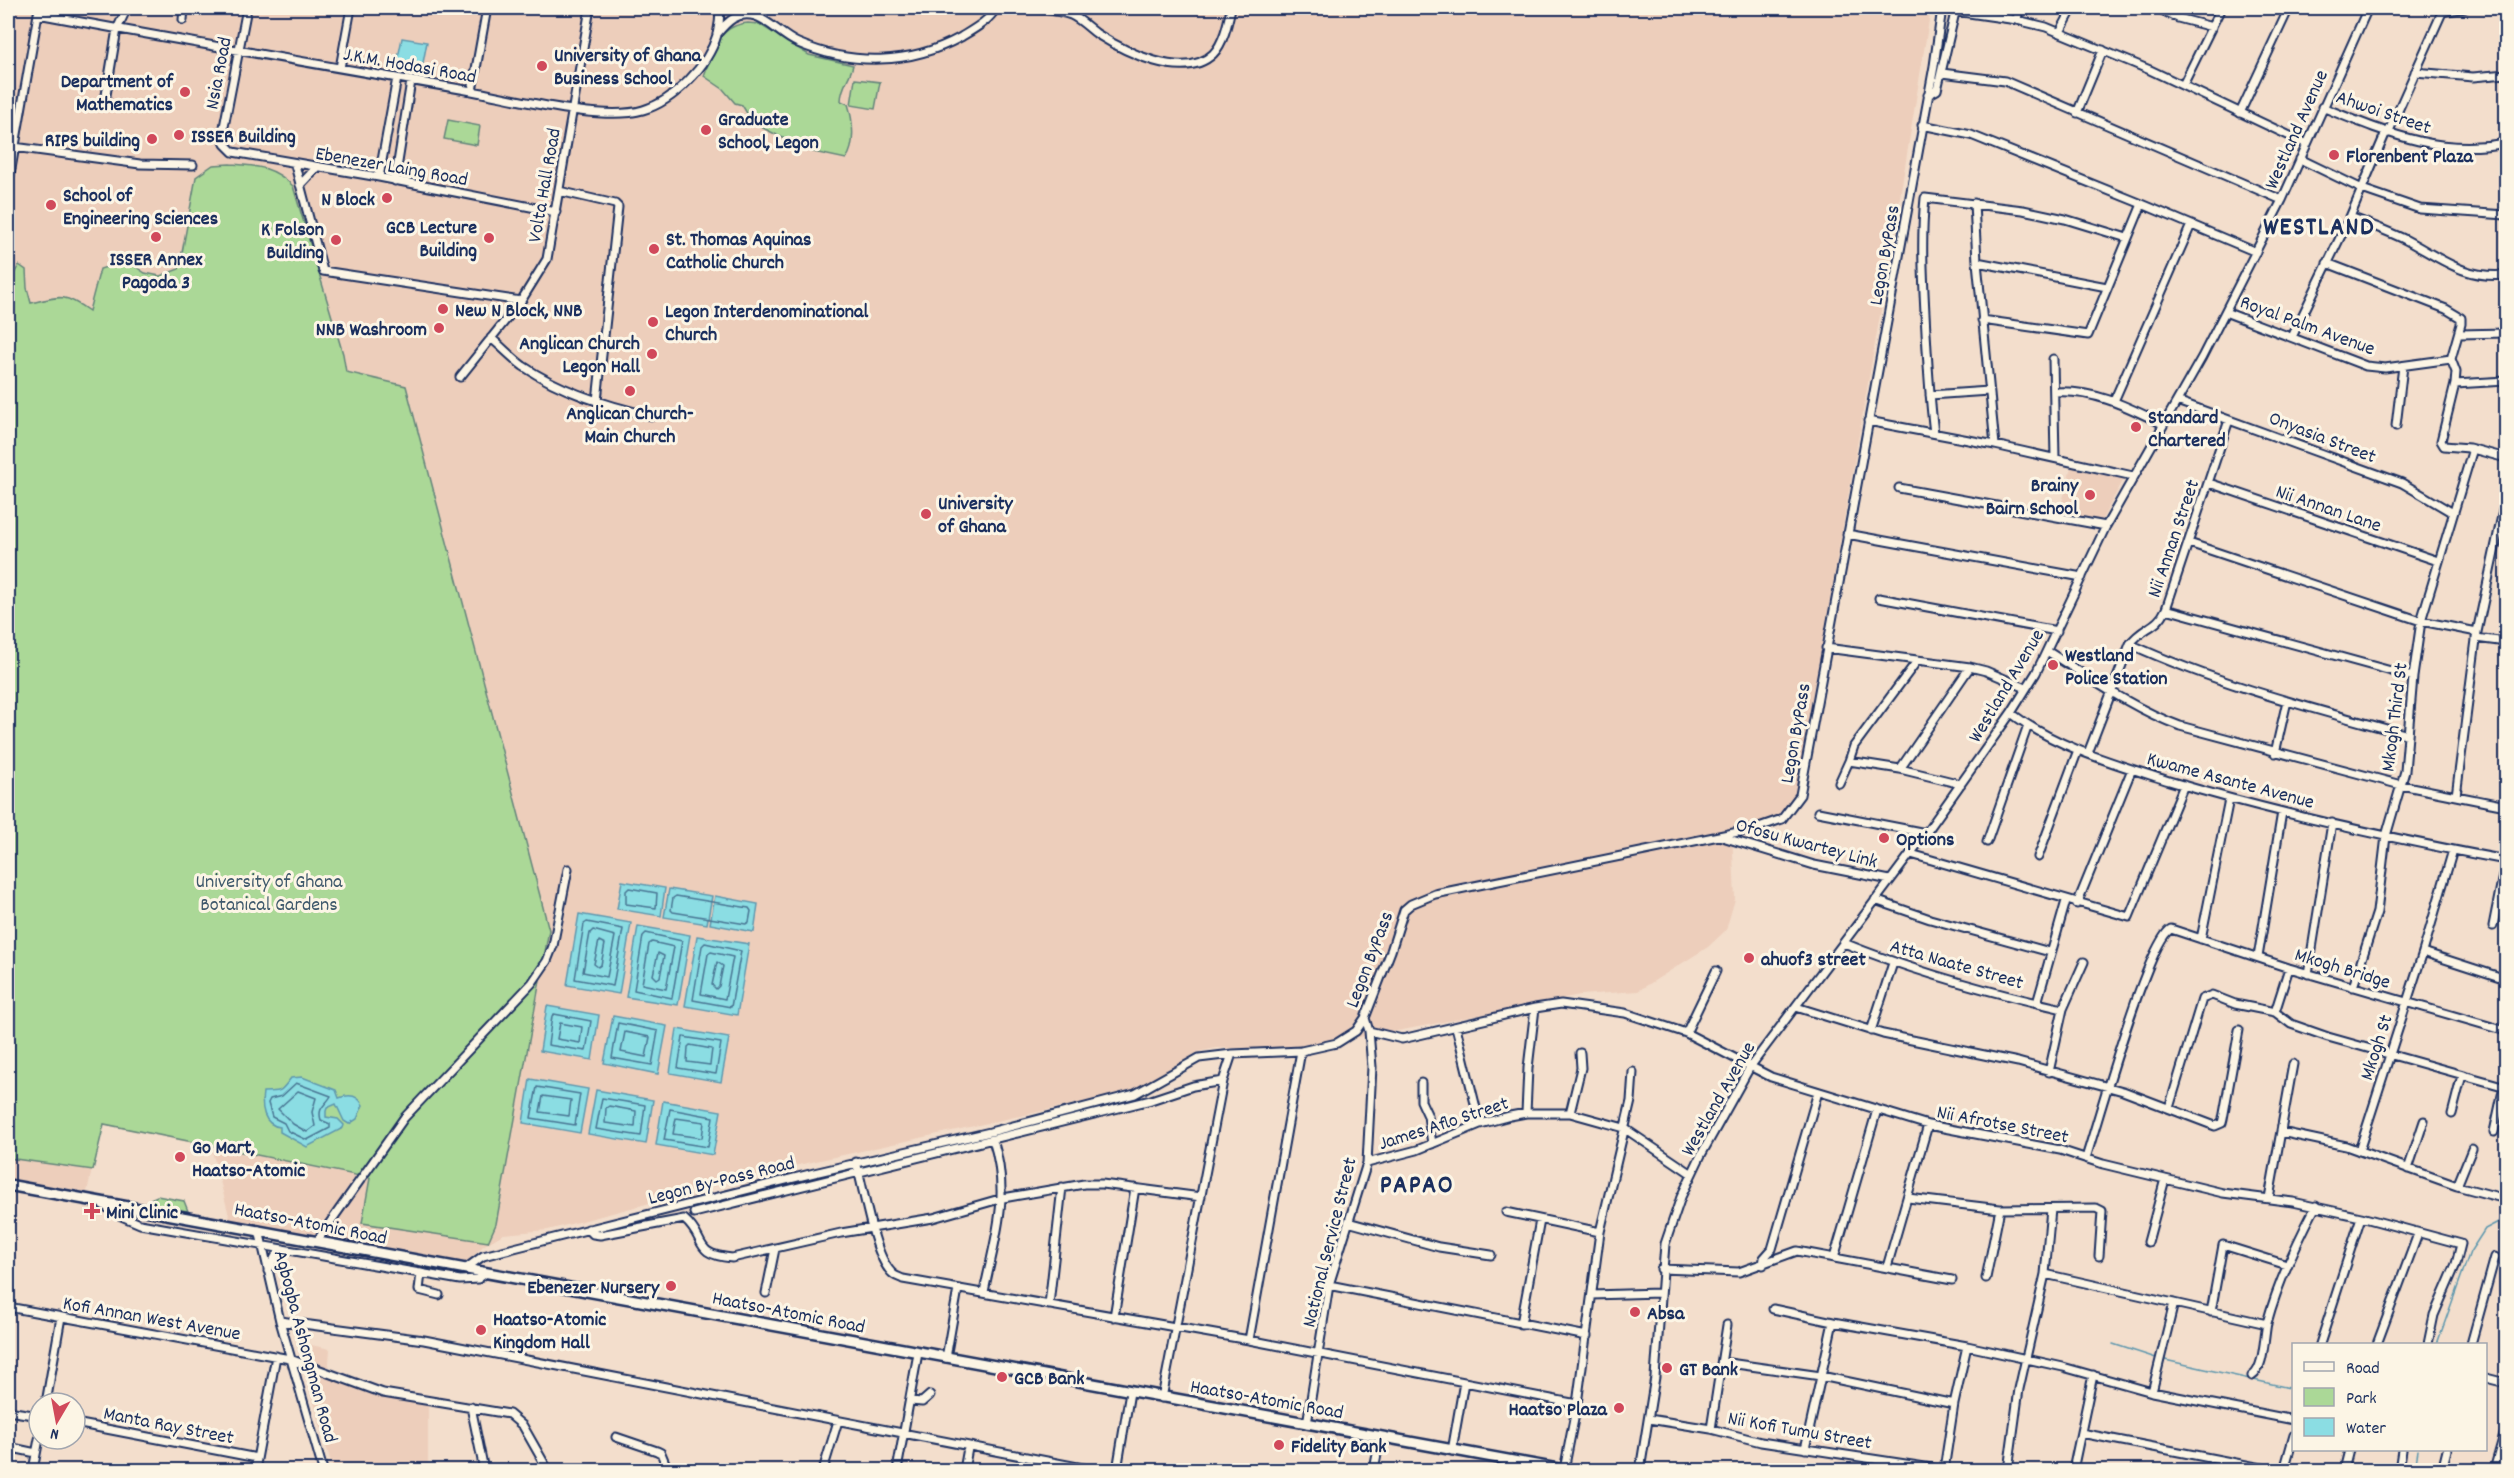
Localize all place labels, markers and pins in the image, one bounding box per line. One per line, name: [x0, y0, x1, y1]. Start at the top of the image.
place label: University of Ghana Business School: [554, 43, 702, 94]
marker: University of Ghana Business School: [535, 59, 549, 73]
place label: Department of Mathematics: [61, 69, 174, 120]
marker: Department of Mathematics: [178, 85, 192, 99]
place label: Graduate School, Legon: [718, 107, 819, 158]
marker: Graduate School, Legon: [699, 123, 713, 137]
place label: ISSER Building: [191, 124, 296, 152]
place label: RIPS building: [45, 128, 140, 156]
marker: ISSER Building: [172, 128, 186, 142]
marker: RIPS building: [145, 132, 159, 146]
place label: Florenbent Plaza: [2346, 144, 2474, 172]
marker: Florenbent Plaza: [2327, 148, 2341, 162]
place label: School of Engineering Sciences: [63, 183, 218, 234]
place label: N Block: [321, 187, 375, 215]
marker: N Block: [380, 191, 394, 205]
marker: School of Engineering Sciences: [44, 198, 58, 212]
place label: GCB Lecture Building: [386, 215, 477, 266]
place label: K Folson Building: [261, 217, 324, 268]
place label: St. Thomas Aquinas Catholic Church: [666, 227, 811, 278]
marker: ISSER Annex Pagoda 3: [149, 230, 163, 244]
marker: GCB Lecture Building: [482, 231, 496, 245]
marker: K Folson Building: [329, 233, 343, 247]
marker: St. Thomas Aquinas Catholic Church: [647, 242, 661, 256]
place label: ISSER Annex Pagoda 3: [110, 247, 203, 298]
place label: New N Block, NNB: [455, 298, 583, 326]
place label: Legon Interdenominational Church: [665, 299, 868, 350]
marker: New N Block, NNB: [436, 302, 450, 316]
marker: Legon Interdenominational Church: [646, 315, 660, 329]
place label: NNB Washroom: [316, 317, 427, 345]
marker: NNB Washroom: [432, 321, 446, 335]
place label: Anglican Church Legon Hall: [519, 331, 640, 382]
marker: Anglican Church Legon Hall: [645, 347, 659, 361]
marker: Anglican Church- Main Church: [623, 384, 637, 398]
place label: Anglican Church- Main Church: [566, 401, 694, 452]
place label: Standard Chartered: [2148, 405, 2226, 456]
marker: Standard Chartered: [2129, 420, 2143, 434]
place label: Brainy Bairn School: [1986, 473, 2079, 524]
marker: Brainy Bairn School: [2083, 488, 2097, 502]
place label: University of Ghana: [938, 491, 1014, 542]
marker: University of Ghana: [919, 507, 933, 521]
place label: Westland Police Station: [2065, 643, 2168, 694]
marker: Westland Police Station: [2046, 658, 2060, 672]
place label: Options: [1896, 827, 1954, 855]
marker: Options: [1877, 831, 1891, 845]
place label: ahuof3 street: [1761, 947, 1866, 975]
marker: ahuof3 street: [1742, 951, 1756, 965]
place label: Go Mart, Haatso-Atomic: [192, 1135, 305, 1186]
marker: Go Mart, Haatso-Atomic: [173, 1150, 187, 1164]
place label: Mini Clinic: [106, 1200, 178, 1228]
marker: Mini Clinic: [83, 1202, 101, 1220]
place label: Ebenezer Nursery: [527, 1275, 660, 1303]
marker: Ebenezer Nursery: [664, 1279, 678, 1293]
place label: Absa: [1647, 1301, 1685, 1329]
marker: Absa: [1628, 1305, 1642, 1319]
place label: Haatso-Atomic Kingdom Hall: [493, 1307, 606, 1358]
marker: Haatso-Atomic Kingdom Hall: [474, 1323, 488, 1337]
place label: GT Bank: [1679, 1357, 1738, 1385]
marker: GT Bank: [1660, 1361, 1674, 1375]
place label: GCB Bank: [1014, 1366, 1084, 1394]
marker: GCB Bank: [995, 1370, 1009, 1384]
place label: Haatso Plaza: [1509, 1397, 1608, 1425]
marker: Haatso Plaza: [1612, 1401, 1626, 1415]
place label: Fidelity Bank: [1291, 1434, 1387, 1462]
marker: Fidelity Bank: [1272, 1438, 1286, 1452]

